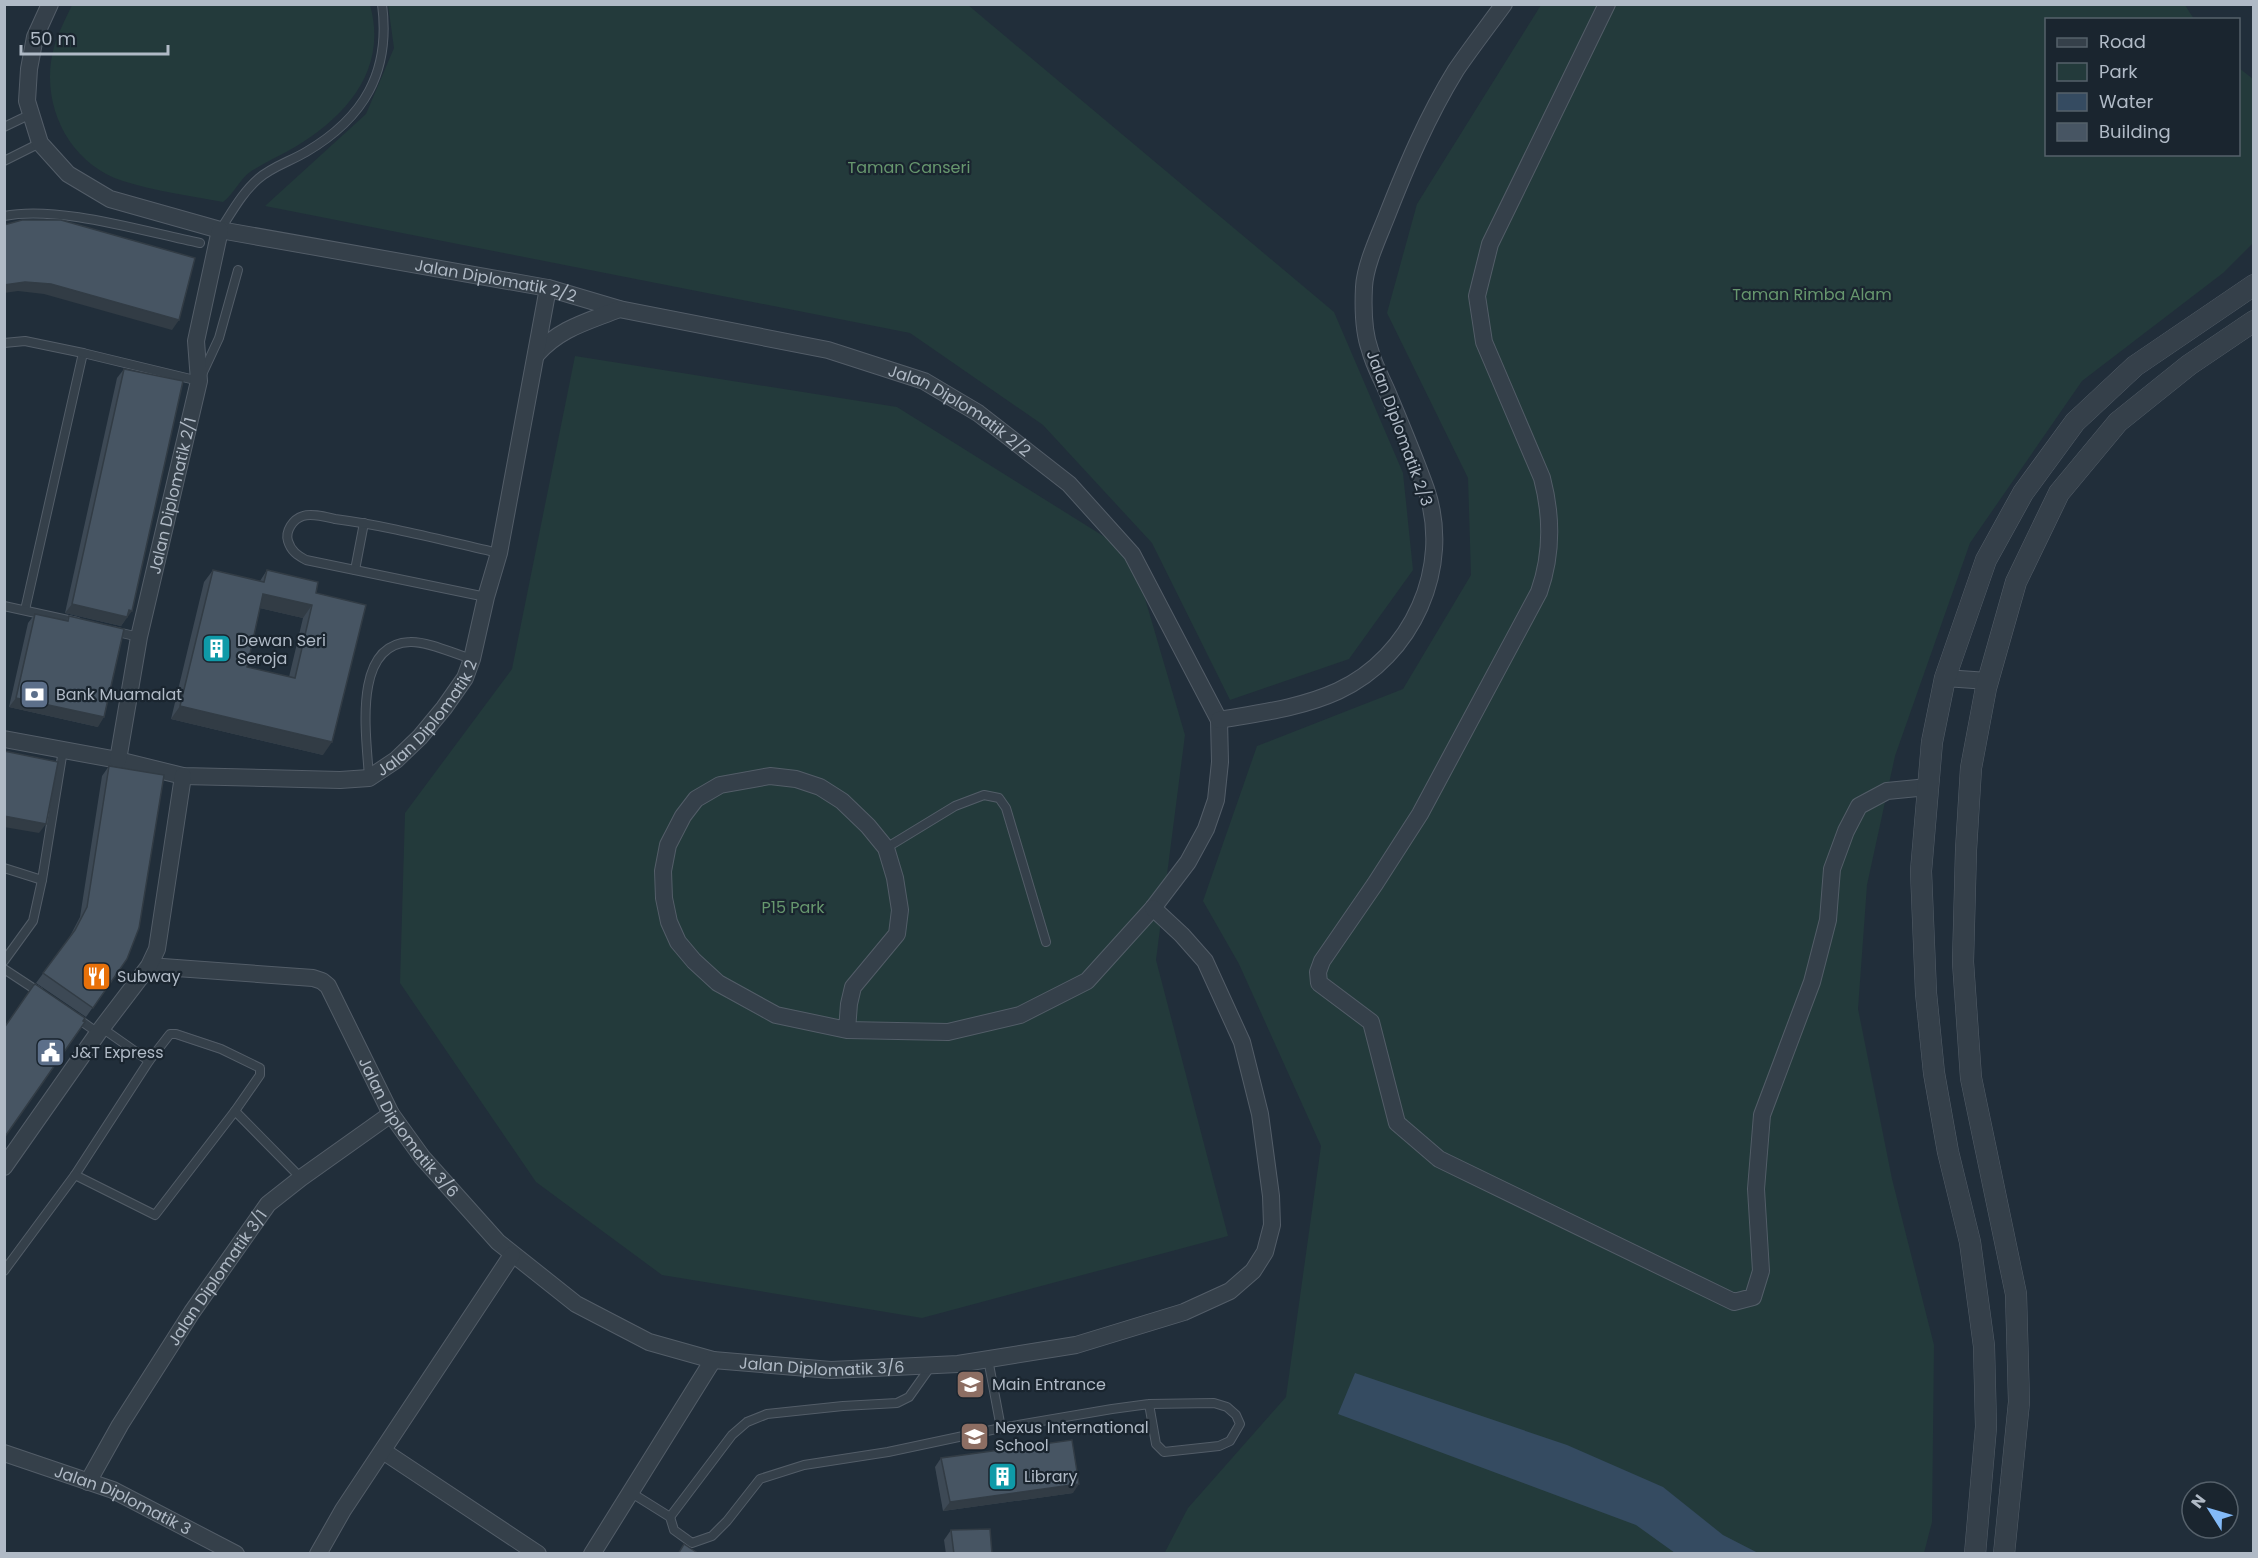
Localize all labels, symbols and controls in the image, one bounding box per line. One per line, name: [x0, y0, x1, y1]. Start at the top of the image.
scale bar: [21, 18, 168, 56]
legend: [2045, 18, 2240, 156]
text: 50 m: [30, 26, 76, 51]
text: Road: [2099, 29, 2146, 54]
text: Park: [2099, 59, 2138, 84]
text: Water: [2099, 89, 2153, 114]
text: Building: [2099, 119, 2171, 144]
park label: Taman Canseri: [848, 156, 970, 179]
street label: Jalan Diplomatik 2/2: [413, 254, 579, 308]
park label: Taman Rimba Alam: [1732, 283, 1892, 306]
street label: Jalan Diplomatik 2/3: [1361, 347, 1438, 509]
street label: Jalan Diplomatik 2/2: [885, 359, 1036, 462]
street label: Jalan Diplomatik 2/1: [143, 415, 202, 576]
place label: Dewan Seri Seroja: [237, 629, 326, 670]
building icon: Dewan Seri Seroja: [200, 633, 232, 665]
street label: Jalan Diplomatik 2: [372, 656, 483, 782]
bank icon: Bank Muamalat: [19, 678, 51, 710]
place label: Bank Muamalat: [56, 683, 182, 706]
park label: P15 Park: [762, 896, 825, 919]
restaurant icon: Subway: [80, 960, 112, 992]
place label: Subway: [117, 965, 180, 988]
public building icon: J&T Express: [34, 1036, 66, 1068]
place label: J&T Express: [71, 1041, 164, 1064]
street label: Jalan Diplomatik 3/6: [353, 1053, 464, 1203]
street label: Jalan Diplomatik 3/1: [162, 1205, 273, 1350]
street label: Jalan Diplomatik 3/6: [738, 1351, 905, 1382]
school or university icon: Main Entrance: [955, 1368, 987, 1400]
place label: Main Entrance: [992, 1373, 1106, 1396]
place label: Nexus International School: [995, 1416, 1149, 1457]
school or university icon: Nexus International School: [958, 1420, 990, 1452]
street label: Jalan Diplomatik 3: [51, 1460, 195, 1541]
building icon: Library: [987, 1460, 1019, 1492]
place label: Library: [1024, 1465, 1077, 1488]
north arrow: [2180, 1480, 2240, 1540]
text: N: [2186, 1490, 2211, 1513]

